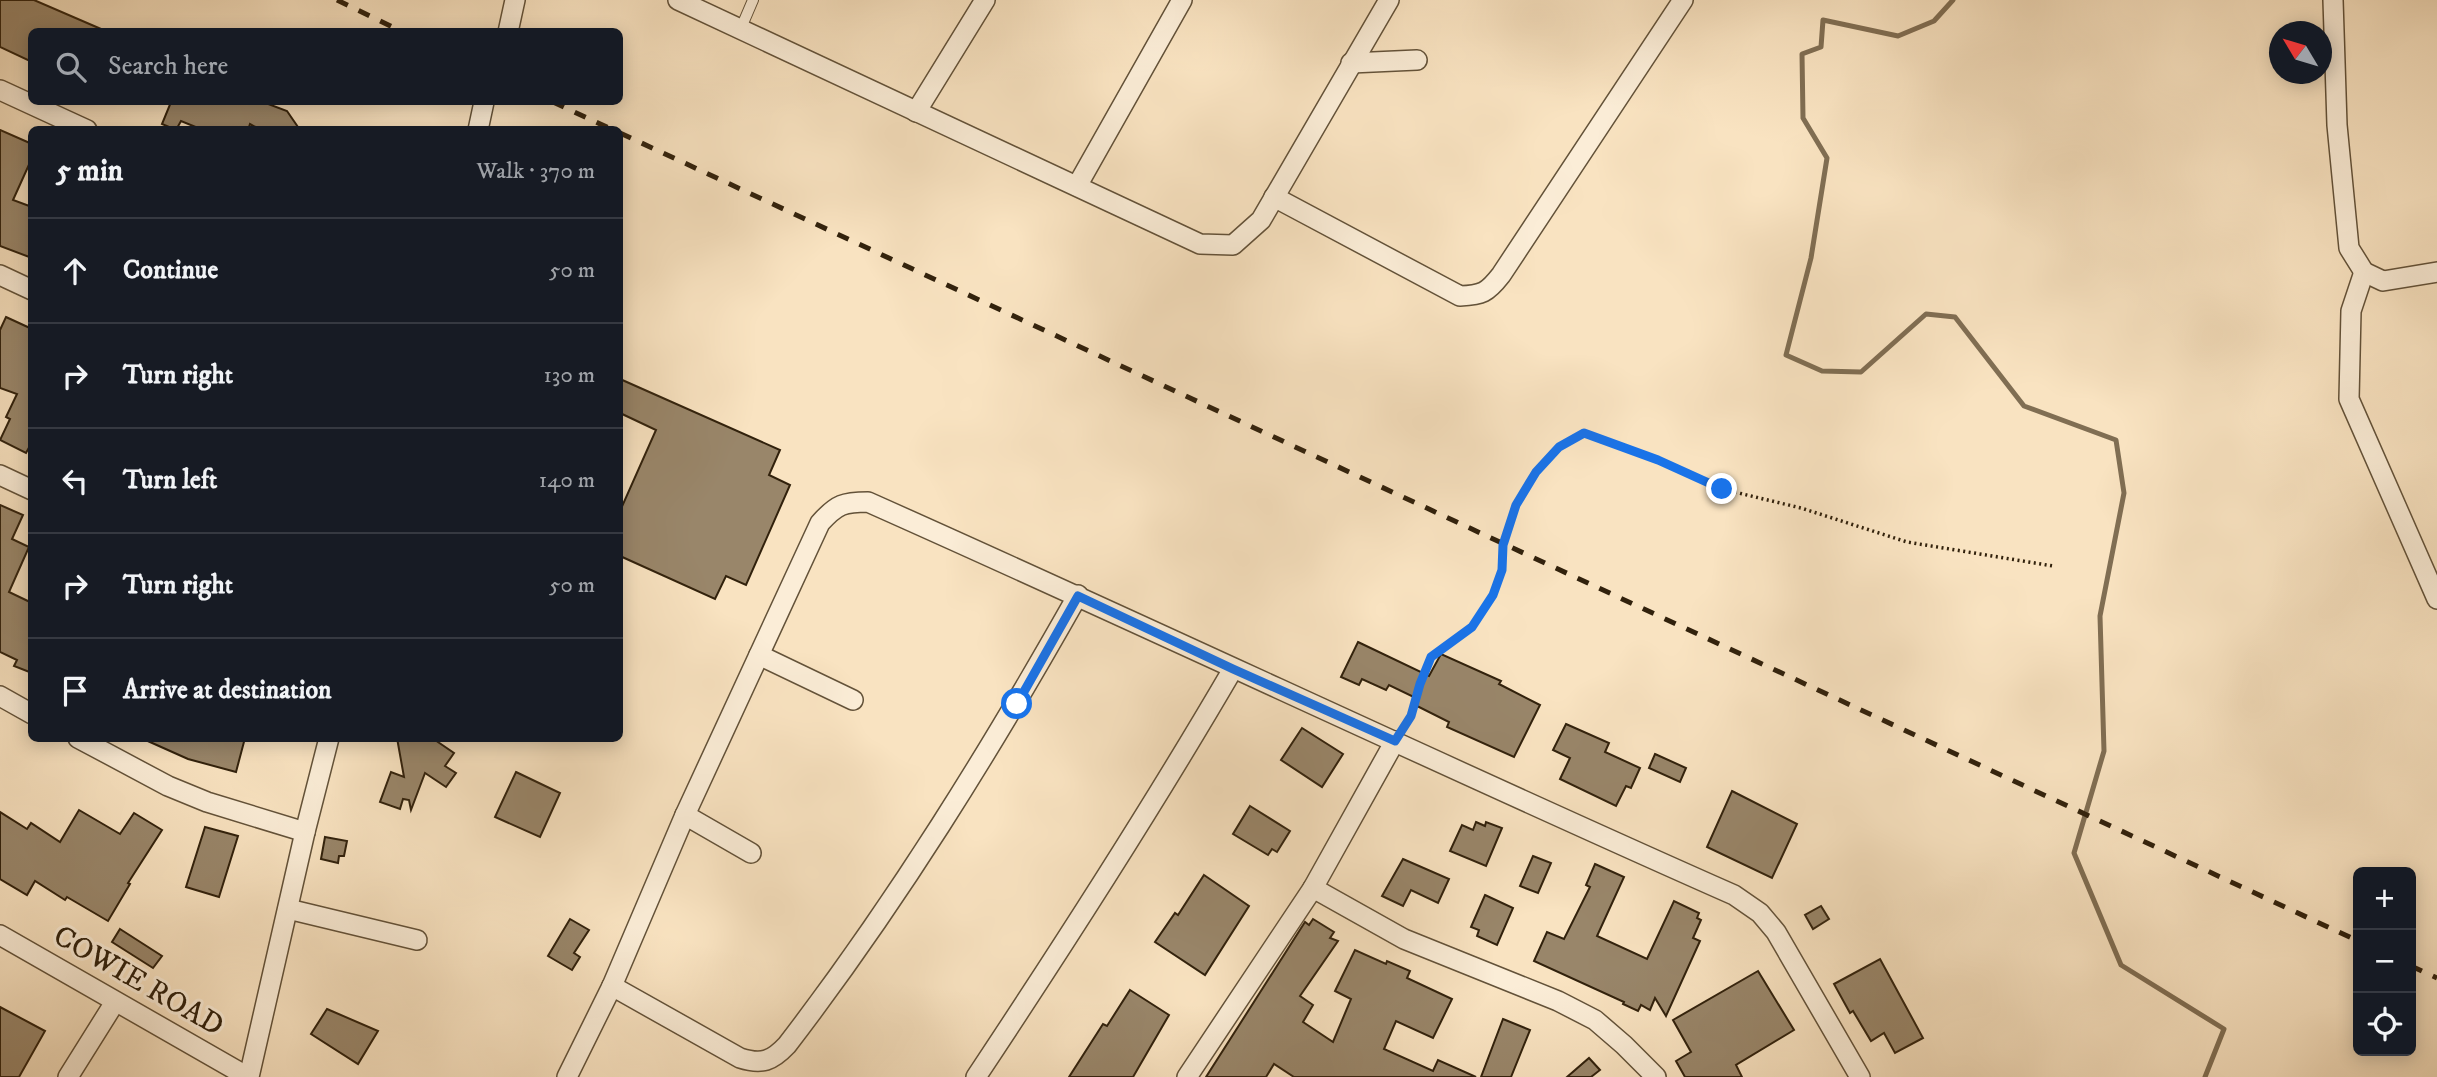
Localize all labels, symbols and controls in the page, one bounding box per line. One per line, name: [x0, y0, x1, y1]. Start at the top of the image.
north arrow: [2269, 21, 2332, 84]
search box: [28, 28, 623, 105]
icon: search: [52, 48, 90, 86]
text: Search here: [108, 50, 228, 83]
text: 5 min: [56, 153, 123, 190]
text: Walk · 370 m: [477, 157, 595, 186]
icon: ahead: [56, 252, 94, 290]
text: Continue: [123, 254, 218, 287]
text: 50 m: [549, 256, 595, 285]
icon: right: [56, 357, 94, 395]
text: Turn right: [123, 359, 233, 392]
text: 130 m: [543, 361, 595, 390]
icon: left: [56, 462, 94, 500]
text: Turn left: [123, 464, 217, 497]
text: 140 m: [539, 466, 595, 495]
route end: [1706, 473, 1737, 504]
icon: right: [56, 567, 94, 605]
text: Turn right: [123, 569, 233, 602]
text: 50 m: [549, 571, 595, 600]
icon: arrive: [56, 672, 94, 710]
text: Arrive at destination: [123, 674, 332, 707]
route start: [1001, 688, 1032, 719]
map controls: [2353, 867, 2416, 1056]
button: +: [2353, 867, 2416, 930]
street label: COWIE ROAD: [46, 918, 230, 1045]
button: −: [2353, 930, 2416, 993]
button: locate: [2353, 993, 2416, 1056]

